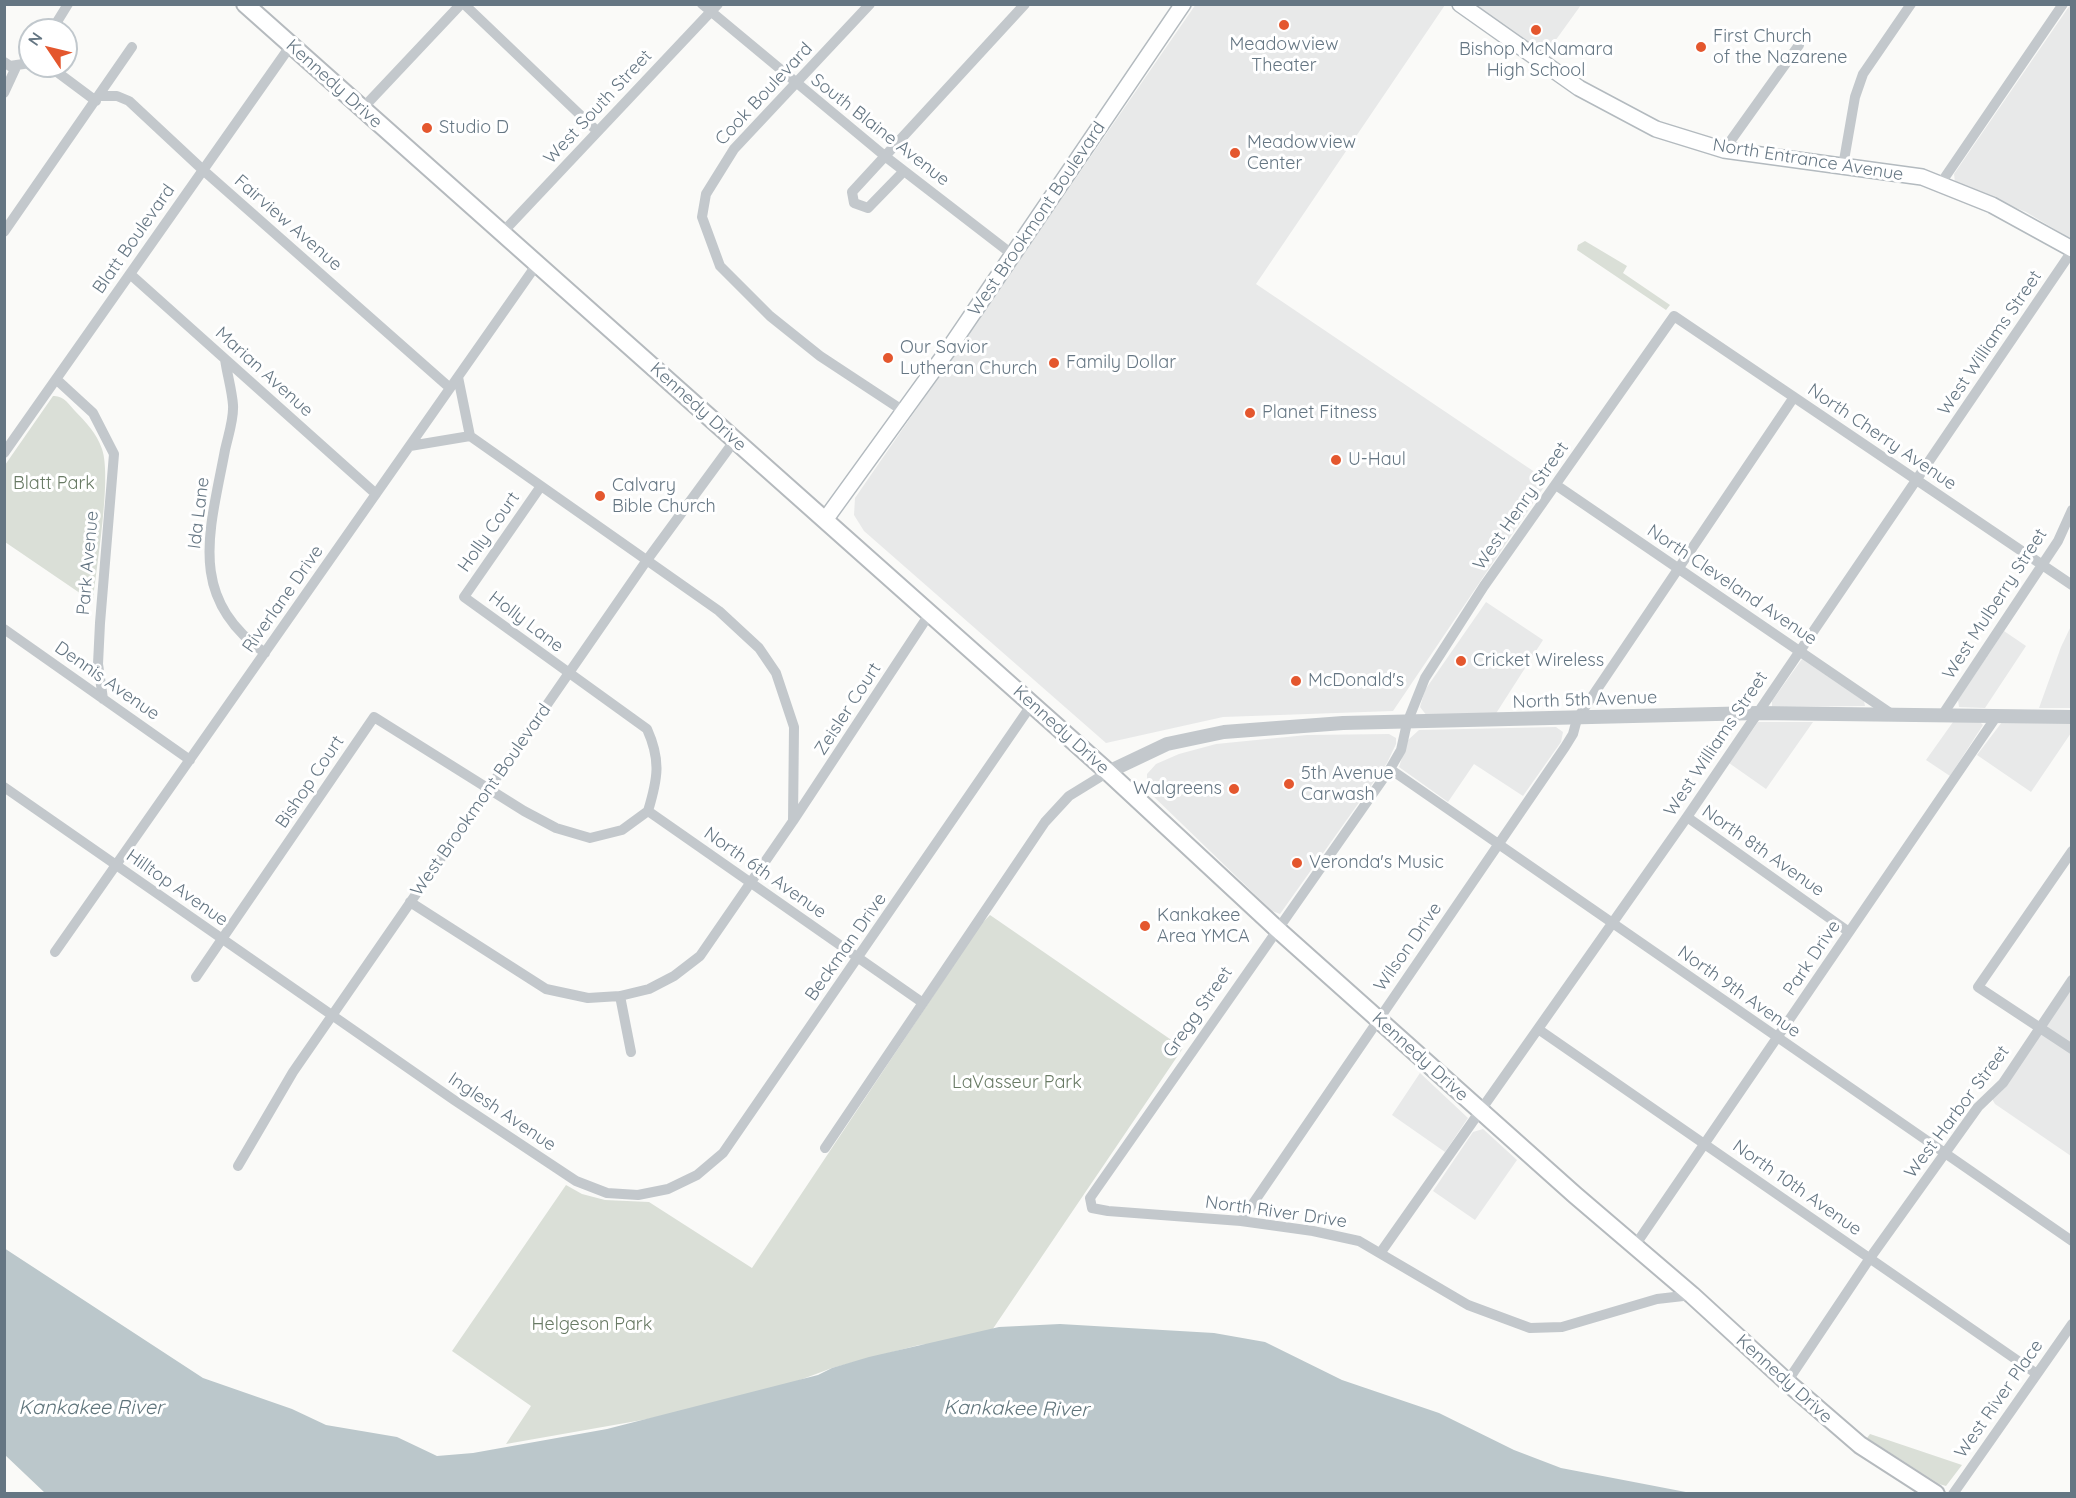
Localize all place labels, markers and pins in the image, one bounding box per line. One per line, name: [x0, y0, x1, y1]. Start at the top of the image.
marker: Meadowview Theater: [1277, 18, 1291, 32]
marker: Bishop McNamara High School: [1529, 23, 1543, 37]
place label: First Church of the Nazarene: [1713, 26, 1847, 68]
place label: Meadowview Theater: [1229, 34, 1339, 76]
place label: Bishop McNamara High School: [1459, 39, 1613, 82]
marker: First Church of the Nazarene: [1694, 40, 1708, 54]
place label: Studio D: [439, 117, 509, 139]
marker: Studio D: [420, 121, 434, 135]
place label: Meadowview Center: [1247, 132, 1356, 174]
marker: Meadowview Center: [1228, 146, 1242, 160]
place label: Our Savior Lutheran Church: [900, 337, 1038, 380]
marker: Our Savior Lutheran Church: [881, 351, 895, 365]
place label: Family Dollar: [1066, 352, 1176, 374]
marker: Family Dollar: [1047, 356, 1061, 370]
place label: Planet Fitness: [1262, 402, 1377, 424]
marker: Planet Fitness: [1243, 406, 1257, 420]
place label: U-Haul: [1348, 449, 1406, 471]
marker: U-Haul: [1329, 453, 1343, 467]
place label: Calvary Bible Church: [612, 475, 716, 518]
marker: Calvary Bible Church: [593, 489, 607, 503]
place label: Cricket Wireless: [1473, 650, 1604, 672]
marker: Cricket Wireless: [1454, 654, 1468, 668]
place label: McDonald's: [1308, 670, 1404, 692]
marker: McDonald's: [1289, 674, 1303, 688]
place label: 5th Avenue Carwash: [1301, 763, 1394, 806]
marker: 5th Avenue Carwash: [1282, 777, 1296, 791]
place label: Walgreens: [1133, 778, 1222, 800]
marker: Walgreens: [1227, 782, 1241, 796]
place label: Veronda's Music: [1309, 852, 1444, 874]
marker: Veronda's Music: [1290, 856, 1304, 870]
place label: Kankakee Area YMCA: [1157, 905, 1250, 948]
marker: Kankakee Area YMCA: [1138, 919, 1152, 933]

